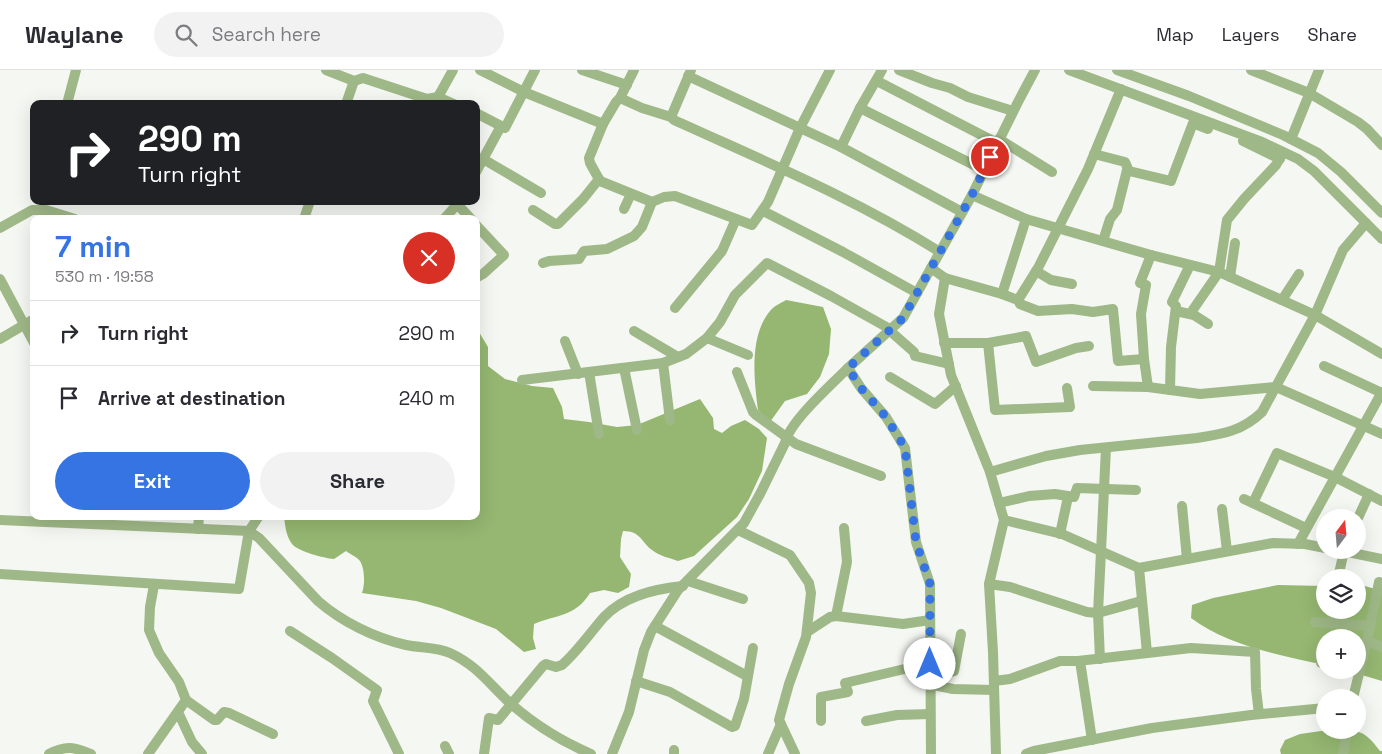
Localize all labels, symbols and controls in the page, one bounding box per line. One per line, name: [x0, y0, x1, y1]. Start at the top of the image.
search box: [154, 12, 504, 57]
text: Waylane: [25, 19, 124, 50]
icon: search: [172, 21, 200, 49]
text: Search here: [212, 22, 321, 47]
text: Map: [1156, 23, 1194, 46]
text: Layers: [1222, 23, 1279, 46]
text: Share: [1307, 23, 1357, 46]
text: 290 m: [138, 117, 242, 161]
icon: right: [55, 120, 120, 185]
pin: [969, 136, 1011, 178]
icon: arrive: [976, 143, 1004, 171]
text: Turn right: [138, 160, 241, 188]
text: 7 min: [55, 227, 131, 266]
button: close: [403, 232, 455, 284]
text: 530 m · 19:58: [55, 266, 154, 287]
icon: right: [55, 319, 83, 347]
text: Turn right: [98, 321, 188, 346]
text: 290 m: [399, 321, 455, 346]
icon: arrive: [55, 384, 83, 412]
text: Arrive at destination: [98, 386, 286, 411]
text: 240 m: [399, 386, 455, 411]
button: Exit: [55, 452, 250, 510]
button: Share: [260, 452, 455, 510]
north arrow: [1316, 509, 1366, 559]
map controls: [1316, 509, 1366, 739]
button: layers: [1316, 569, 1366, 619]
button: +: [1316, 629, 1366, 679]
position arrow: [903, 637, 955, 689]
button: −: [1316, 689, 1366, 739]

